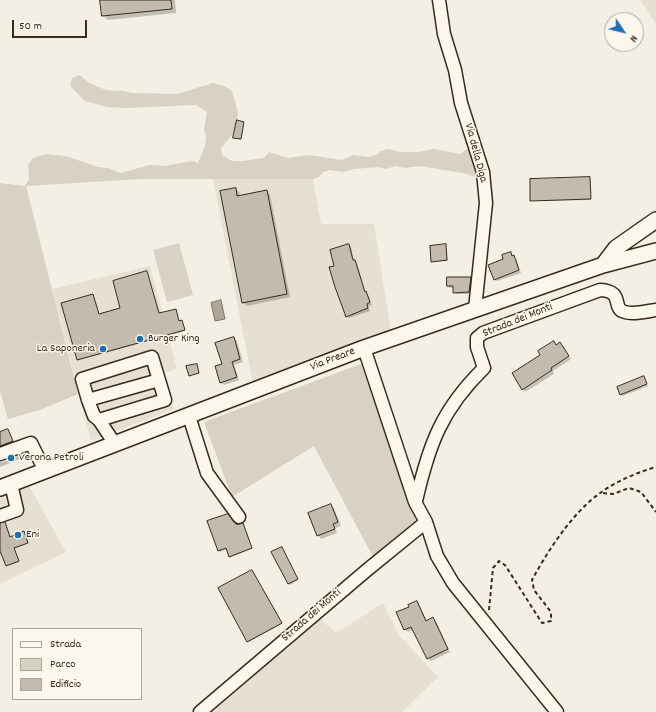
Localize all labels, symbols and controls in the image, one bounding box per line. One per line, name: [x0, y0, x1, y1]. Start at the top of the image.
scale bar: [14, 12, 89, 38]
north arrow: [604, 12, 644, 52]
text: 50 m: [19, 18, 42, 35]
text: N: [625, 31, 641, 45]
street label: Via della Diga: [460, 122, 490, 184]
street label: Strada dei Monti: [481, 300, 555, 342]
place label: Burger King: [148, 332, 200, 346]
marker: Burger King: [135, 334, 145, 344]
place label: La Saponeria: [37, 342, 95, 356]
marker: La Saponeria: [98, 344, 108, 354]
street label: Via Preare: [309, 345, 357, 375]
place label: Verona Petroli: [19, 451, 84, 465]
marker: Verona Petroli: [6, 453, 16, 463]
place label: Eni: [26, 528, 39, 542]
marker: Eni: [13, 530, 23, 540]
street label: Strada dei Monti: [279, 586, 345, 646]
legend: [12, 628, 142, 700]
text: Strada: [50, 636, 81, 653]
text: Parco: [50, 656, 76, 673]
text: Edificio: [50, 676, 81, 693]

